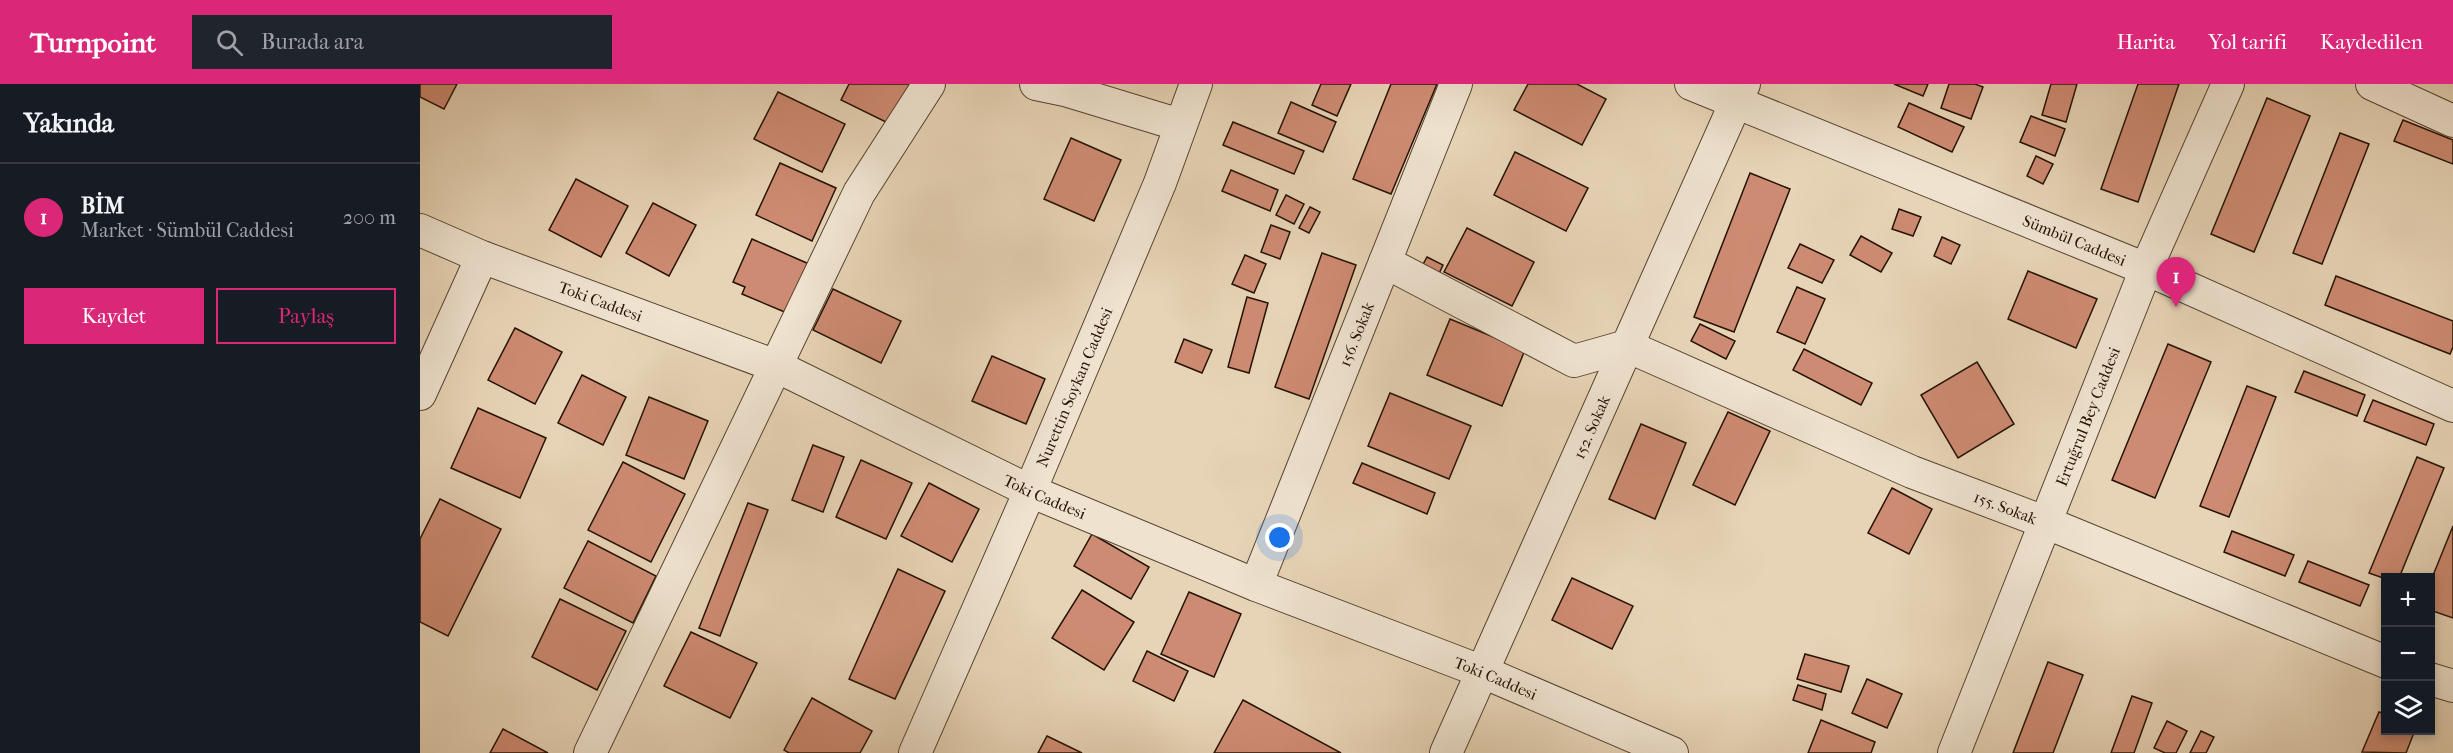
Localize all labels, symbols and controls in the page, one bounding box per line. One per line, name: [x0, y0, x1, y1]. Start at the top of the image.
search box: [192, 15, 612, 69]
text: Turnpoint: [30, 26, 156, 59]
icon: search: [213, 26, 246, 59]
text: Burada ara: [261, 29, 364, 55]
text: Harita: [2117, 30, 2175, 54]
text: Yol tarifi: [2208, 30, 2287, 54]
text: Kaydedilen: [2320, 30, 2423, 54]
text: Yakında: [24, 108, 114, 139]
text: BİM: [81, 193, 124, 219]
text: 1: [40, 206, 47, 229]
text: 200 m: [343, 206, 396, 229]
street label: Sümbül Caddesi: [2020, 211, 2129, 270]
text: Market · Sümbül Caddesi: [81, 219, 294, 242]
pin: 1: [2156, 258, 2196, 307]
street label: Toki Caddesi: [556, 277, 645, 326]
button: Kaydet: [24, 288, 204, 344]
button: Paylaş: [216, 288, 396, 344]
street label: 156. Sokak: [1335, 299, 1378, 369]
street label: Nurettin Soykan Caddesi: [1032, 304, 1117, 470]
street label: Ertuğrul Bey Caddesi: [2052, 344, 2124, 489]
street label: 152. Sokak: [1569, 392, 1614, 462]
street label: Toki Caddesi: [1000, 470, 1089, 523]
street label: 155. Sokak: [1971, 487, 2040, 529]
your location: [1265, 523, 1294, 552]
map controls: [2381, 573, 2435, 735]
button: +: [2381, 573, 2435, 627]
button: −: [2381, 627, 2435, 681]
street label: Toki Caddesi: [1451, 653, 1540, 704]
button: layers: [2381, 681, 2435, 735]

